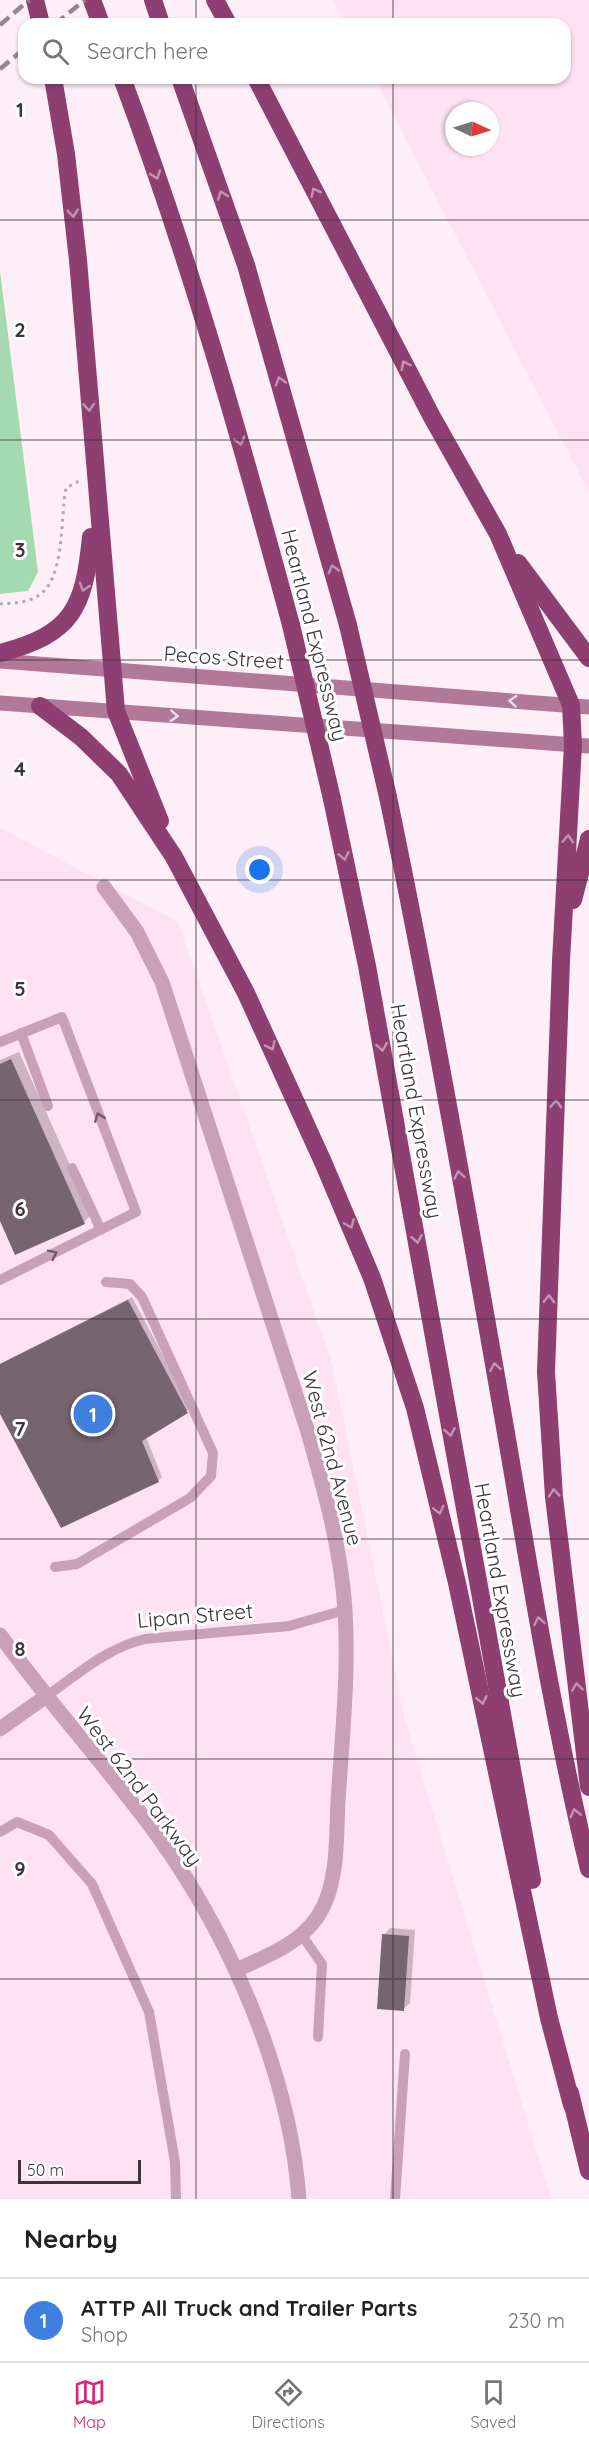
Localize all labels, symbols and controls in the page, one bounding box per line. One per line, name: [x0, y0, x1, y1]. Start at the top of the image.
search box: [18, 18, 571, 84]
icon: search: [39, 35, 72, 68]
text: Search here: [87, 37, 208, 65]
text: 1: [16, 97, 24, 122]
north arrow: [445, 102, 499, 156]
one-way arrow: [149, 169, 162, 180]
one-way arrow: [311, 188, 322, 199]
one-way arrow: [217, 190, 230, 201]
one-way arrow: [66, 208, 79, 217]
text: 2: [14, 317, 26, 342]
one-way arrow: [401, 361, 412, 372]
one-way arrow: [275, 376, 287, 387]
one-way arrow: [82, 402, 95, 411]
one-way arrow: [233, 436, 246, 446]
street label: Heartland Expressway: [276, 526, 354, 744]
text: 3: [15, 537, 25, 562]
one-way arrow: [327, 564, 340, 574]
one-way arrow: [79, 581, 91, 592]
street label: Pecos Street: [163, 640, 285, 674]
one-way arrow: [508, 695, 518, 708]
one-way arrow: [169, 709, 178, 722]
text: 4: [14, 756, 26, 781]
one-way arrow: [561, 835, 574, 844]
one-way arrow: [337, 851, 350, 861]
your location: [245, 855, 274, 884]
text: 5: [14, 976, 26, 1001]
street label: Heartland Expressway: [385, 1002, 449, 1220]
one-way arrow: [263, 1040, 275, 1051]
one-way arrow: [375, 1042, 388, 1052]
one-way arrow: [550, 1099, 562, 1108]
one-way arrow: [94, 1112, 107, 1123]
one-way arrow: [453, 1171, 466, 1181]
text: 6: [14, 1196, 26, 1221]
one-way arrow: [342, 1218, 354, 1229]
one-way arrow: [410, 1234, 423, 1244]
one-way arrow: [46, 1250, 57, 1261]
one-way arrow: [543, 1294, 555, 1303]
one-way arrow: [489, 1362, 501, 1372]
street label: West 62nd Avenue: [297, 1368, 369, 1548]
pin: 1: [74, 1392, 112, 1436]
text: 7: [15, 1416, 26, 1441]
one-way arrow: [443, 1426, 456, 1436]
street label: Heartland Expressway: [469, 1481, 533, 1699]
one-way arrow: [548, 1489, 561, 1498]
one-way arrow: [432, 1505, 445, 1515]
street label: Lipan Street: [136, 1597, 254, 1633]
one-way arrow: [533, 1616, 545, 1626]
text: 8: [15, 1636, 26, 1661]
one-way arrow: [571, 1683, 583, 1692]
one-way arrow: [475, 1695, 488, 1705]
street label: West 62nd Parkway: [72, 1701, 208, 1871]
one-way arrow: [570, 1808, 583, 1818]
text: 9: [14, 1856, 26, 1881]
scale bar: [18, 2157, 141, 2184]
text: 50 m: [27, 2160, 64, 2180]
text: Nearby: [24, 2222, 118, 2255]
text: ATTP All Truck and Trailer Parts: [81, 2294, 417, 2322]
text: 1: [40, 2308, 47, 2333]
text: 230 m: [508, 2308, 565, 2333]
text: Shop: [81, 2322, 128, 2347]
tab: Map: [73, 2376, 106, 2432]
tab: Directions: [252, 2376, 325, 2432]
tab: Saved: [471, 2376, 516, 2432]

